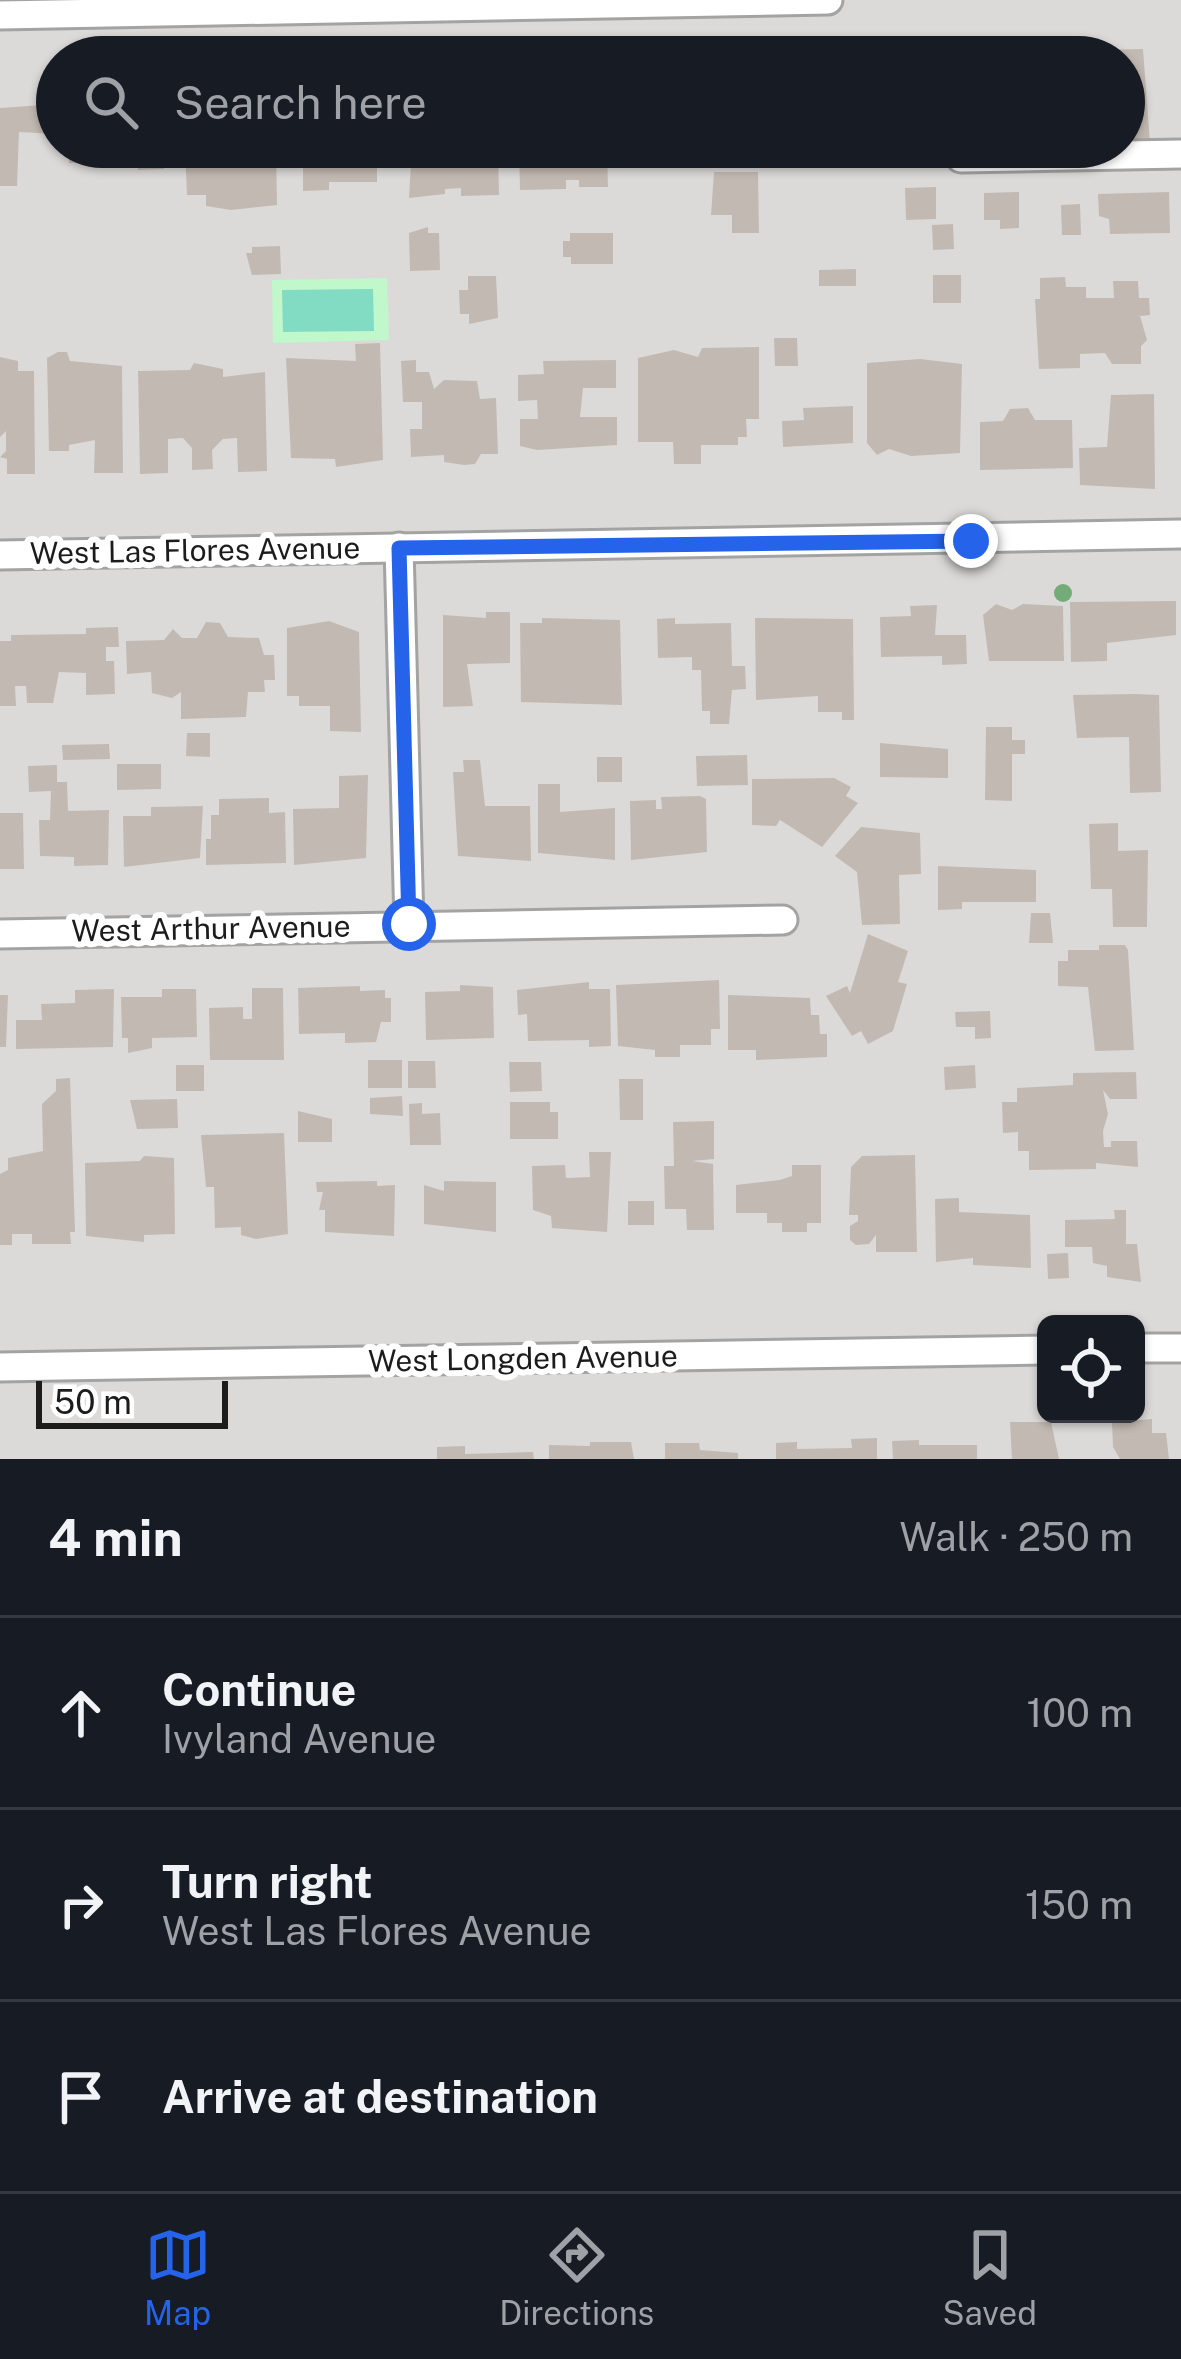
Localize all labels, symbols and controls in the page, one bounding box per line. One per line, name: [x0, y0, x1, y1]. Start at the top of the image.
search box: [36, 36, 1145, 168]
icon: search: [78, 69, 144, 135]
text: Search here: [174, 76, 427, 129]
route end: [944, 514, 998, 568]
street label: West Las Flores Avenue: [29, 529, 361, 571]
route start: [382, 897, 436, 951]
street label: West Arthur Avenue: [71, 908, 351, 948]
map controls: [1037, 1315, 1145, 1423]
button: locate: [1037, 1315, 1145, 1423]
street label: West Longden Avenue: [368, 1337, 678, 1379]
scale bar: [36, 1375, 228, 1428]
text: 50 m: [54, 1383, 132, 1421]
text: 4 min: [48, 1508, 183, 1567]
text: Walk · 250 m: [899, 1514, 1133, 1560]
text: Continue: [162, 1663, 356, 1716]
icon: ahead: [48, 1680, 114, 1746]
text: 100 m: [1026, 1690, 1133, 1736]
text: Ivyland Avenue: [162, 1716, 436, 1762]
text: Turn right: [162, 1855, 373, 1908]
icon: right: [48, 1872, 114, 1938]
text: 150 m: [1025, 1882, 1133, 1928]
text: West Las Flores Avenue: [162, 1908, 592, 1954]
icon: arrive: [48, 2064, 114, 2130]
text: Arrive at destination: [162, 2070, 598, 2123]
tab: Map: [144, 2222, 211, 2332]
tab: Directions: [499, 2222, 654, 2332]
tab: Saved: [943, 2222, 1037, 2332]

